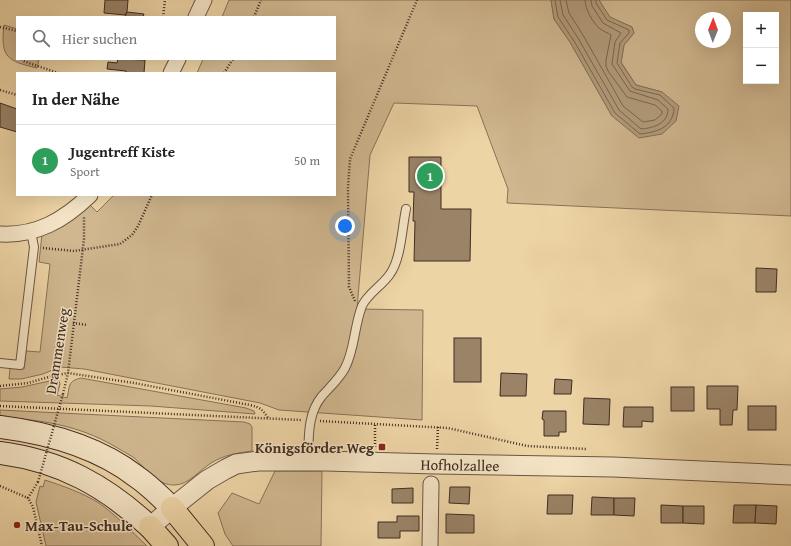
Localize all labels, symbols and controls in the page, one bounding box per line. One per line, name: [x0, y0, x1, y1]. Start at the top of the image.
north arrow: [695, 12, 731, 48]
map controls: [743, 12, 779, 84]
button: +: [743, 12, 779, 48]
search box: [16, 16, 336, 60]
icon: search: [30, 27, 52, 49]
text: Hier suchen: [62, 28, 137, 49]
button: −: [743, 48, 779, 84]
text: In der Nähe: [32, 86, 120, 111]
text: Jugentreff Kiste: [70, 141, 175, 162]
text: 1: [42, 151, 48, 170]
text: 50 m: [294, 151, 320, 170]
pin: 1: [417, 161, 443, 191]
text: Sport: [70, 162, 100, 181]
your location: [335, 216, 355, 236]
street label: Drammenweg: [40, 306, 74, 396]
place label: Königsförder Weg: [255, 437, 374, 458]
marker: Königsförder Weg: [377, 442, 387, 452]
street label: Hofholzallee: [420, 454, 500, 476]
place label: Max-Tau-Schule: [25, 515, 133, 536]
marker: Max-Tau-Schule: [12, 520, 22, 530]

